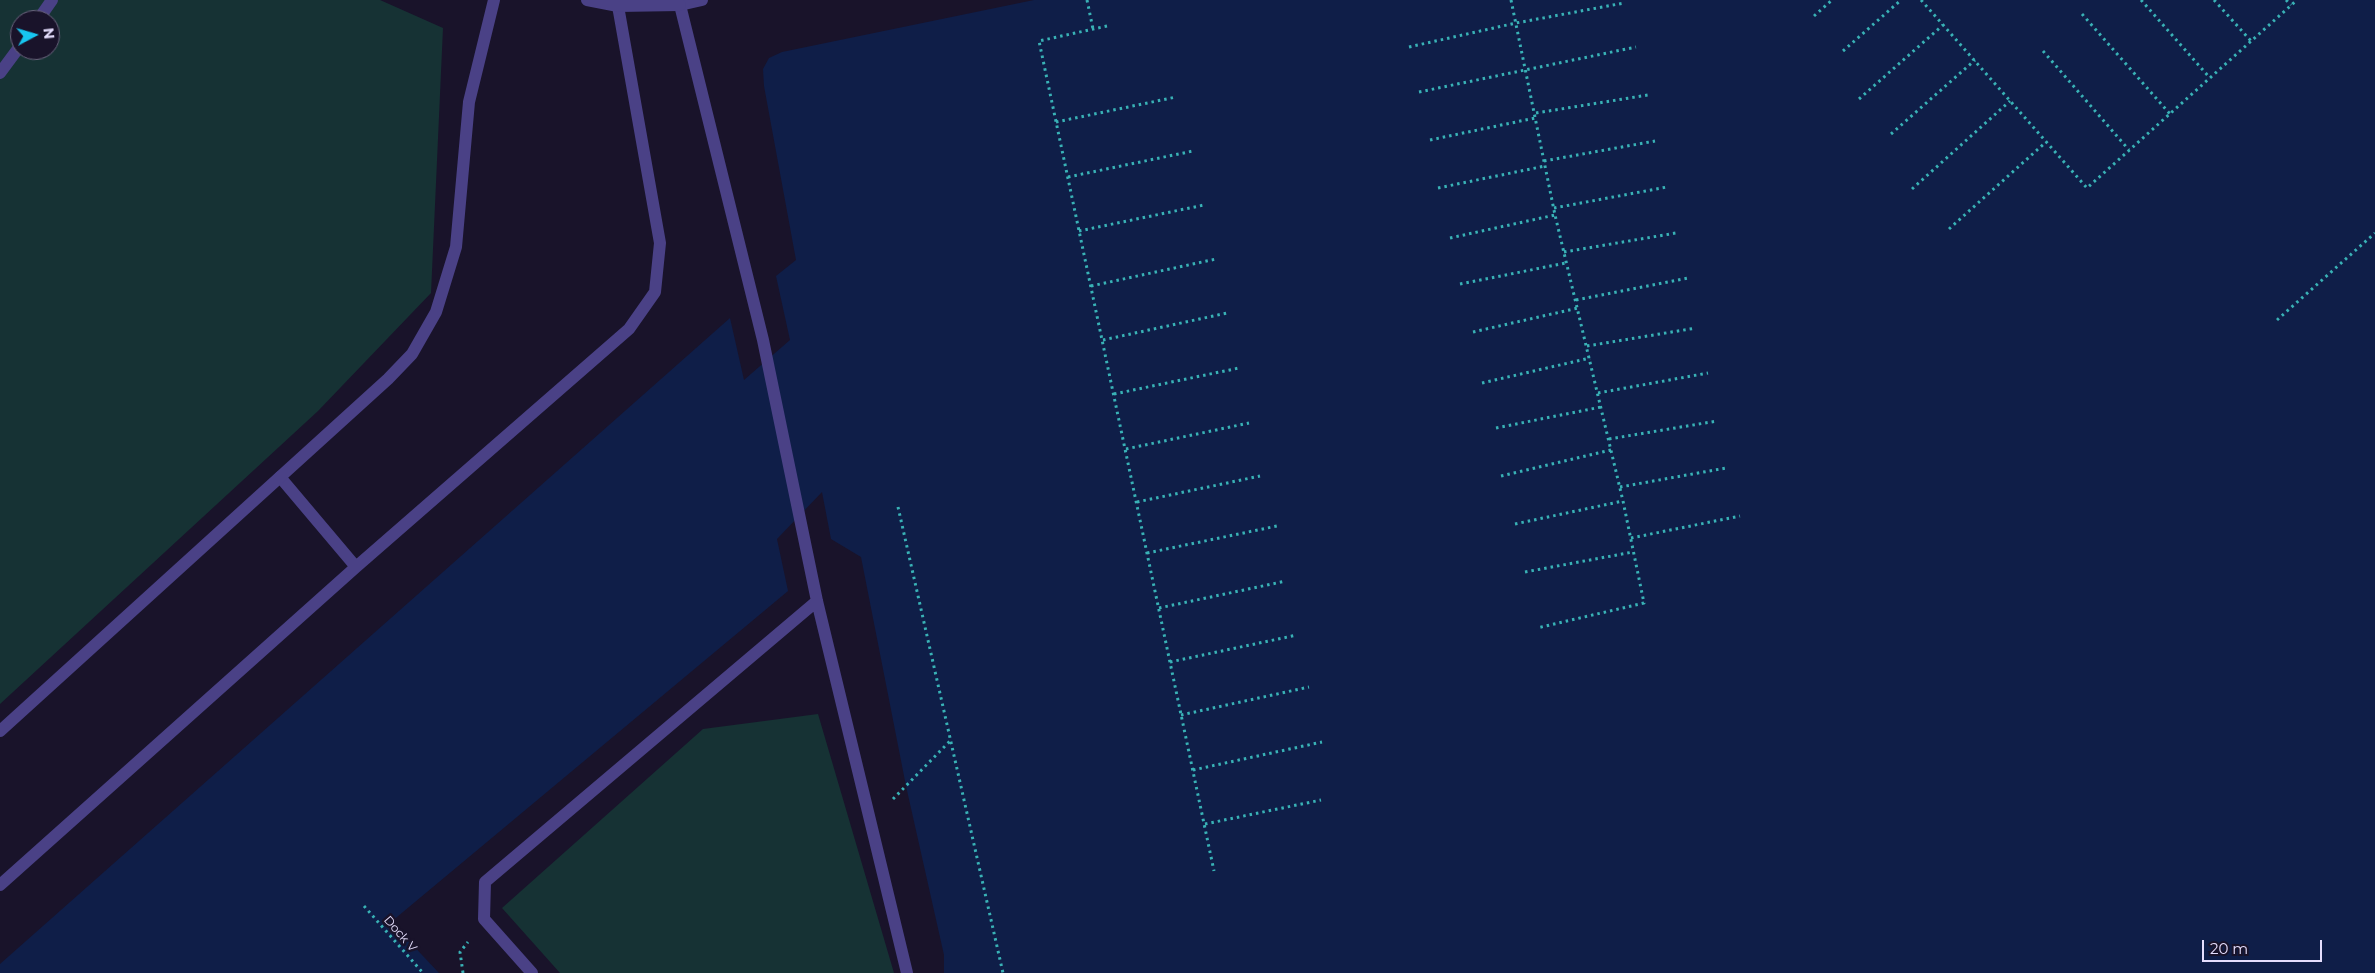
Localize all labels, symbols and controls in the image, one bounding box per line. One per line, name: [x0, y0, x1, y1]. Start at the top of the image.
north arrow: [10, 10, 60, 60]
text: N: [39, 27, 58, 40]
street label: Dock V: [381, 913, 419, 955]
scale bar: [2205, 930, 2325, 962]
text: 20 m: [2210, 939, 2248, 958]

